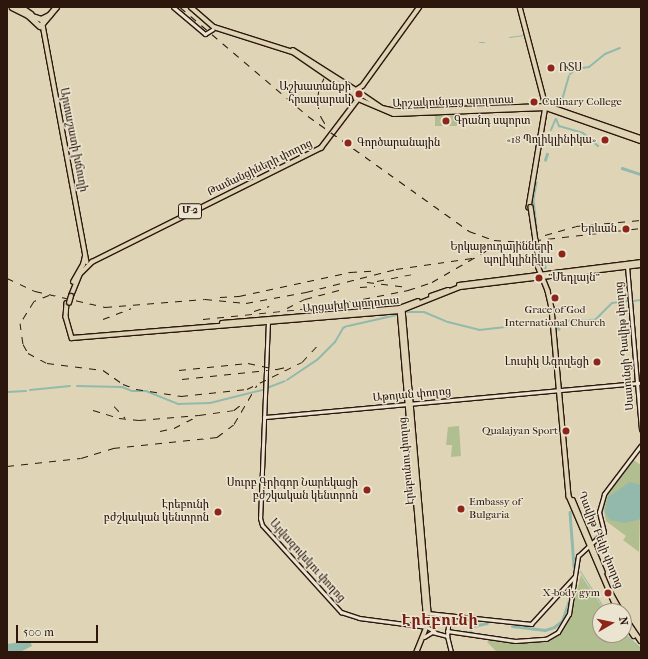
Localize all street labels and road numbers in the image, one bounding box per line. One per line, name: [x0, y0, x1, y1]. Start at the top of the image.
street label: Արտաշատի խճուղի: [56, 87, 90, 193]
street label: Արշակունյաց պողոտա: [392, 93, 514, 111]
street label: Թամանցիների փողոց: [205, 137, 315, 199]
road number: Մ-2: [178, 203, 202, 219]
street label: Սասունցի Դավիթ փողոց: [613, 281, 637, 411]
street label: Արցախի պողոտա: [302, 294, 400, 316]
street label: Աթոյան փողոց: [372, 385, 452, 405]
street label: Էրեբունու փողոց: [397, 417, 417, 505]
street label: Դավիթ Բեկի փողոց: [575, 490, 625, 590]
street label: Այվազովսկու փողոց: [266, 517, 348, 605]

